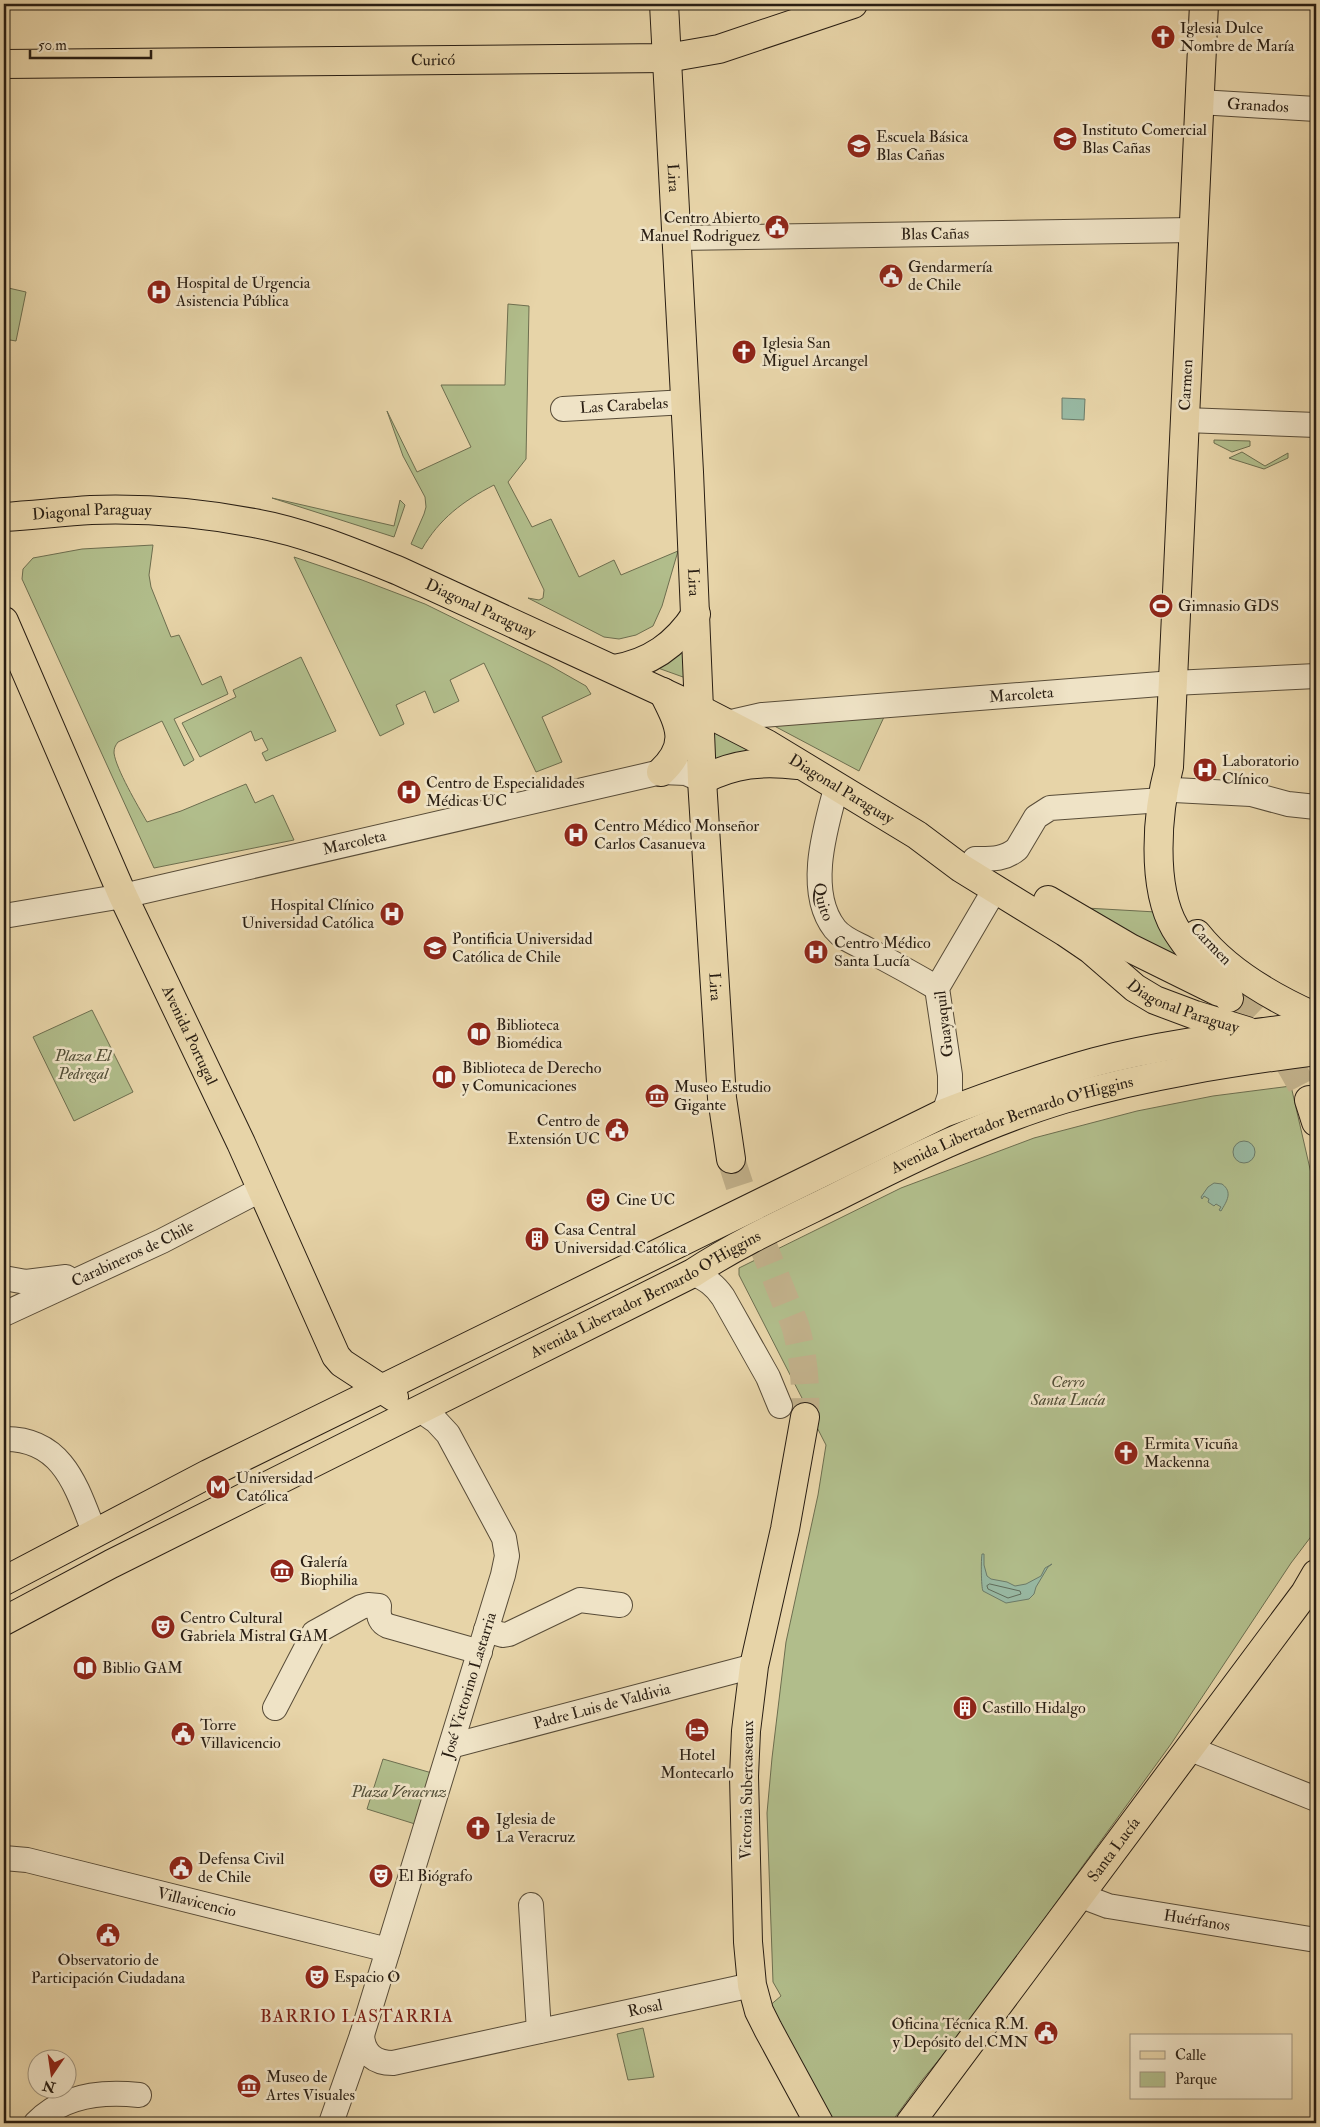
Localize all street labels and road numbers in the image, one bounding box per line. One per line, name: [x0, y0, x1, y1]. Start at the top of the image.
street label: Curicó: [411, 50, 455, 70]
street label: Granados: [1226, 94, 1289, 117]
street label: Lira: [663, 163, 684, 193]
street label: Blas Cañas: [901, 223, 969, 245]
street label: Carmen: [1175, 359, 1197, 411]
street label: Las Carabelas: [579, 393, 669, 418]
street label: Diagonal Paraguay: [31, 500, 153, 525]
street label: Lira: [683, 568, 704, 597]
street label: Diagonal Paraguay: [422, 574, 540, 643]
street label: Marcoleta: [988, 682, 1055, 707]
street label: Diagonal Paraguay: [785, 750, 899, 829]
street label: Marcoleta: [321, 826, 388, 860]
street label: Quito: [810, 882, 838, 925]
street label: Carmen: [1186, 919, 1236, 969]
street label: Lira: [704, 972, 726, 1002]
street label: Diagonal Paraguay: [1122, 975, 1242, 1038]
street label: Avenida Portugal: [157, 981, 222, 1088]
street label: Guayaquil: [930, 990, 958, 1058]
street label: Avenida Libertador Bernardo O'Higgins: [886, 1072, 1135, 1179]
street label: Carabineros de Chile: [68, 1216, 198, 1291]
street label: Avenida Libertador Bernardo O'Higgins: [526, 1226, 764, 1363]
street label: José Victorino Lastarria: [437, 1609, 501, 1762]
street label: Padre Luis de Valdivia: [531, 1678, 673, 1734]
street label: Victoria Subercaseaux: [736, 1720, 758, 1860]
street label: Santa Lucía: [1083, 1813, 1145, 1886]
street label: Villavicencio: [155, 1883, 239, 1922]
street label: Huérfanos: [1162, 1905, 1232, 1936]
street label: Rosal: [626, 1995, 664, 2022]

